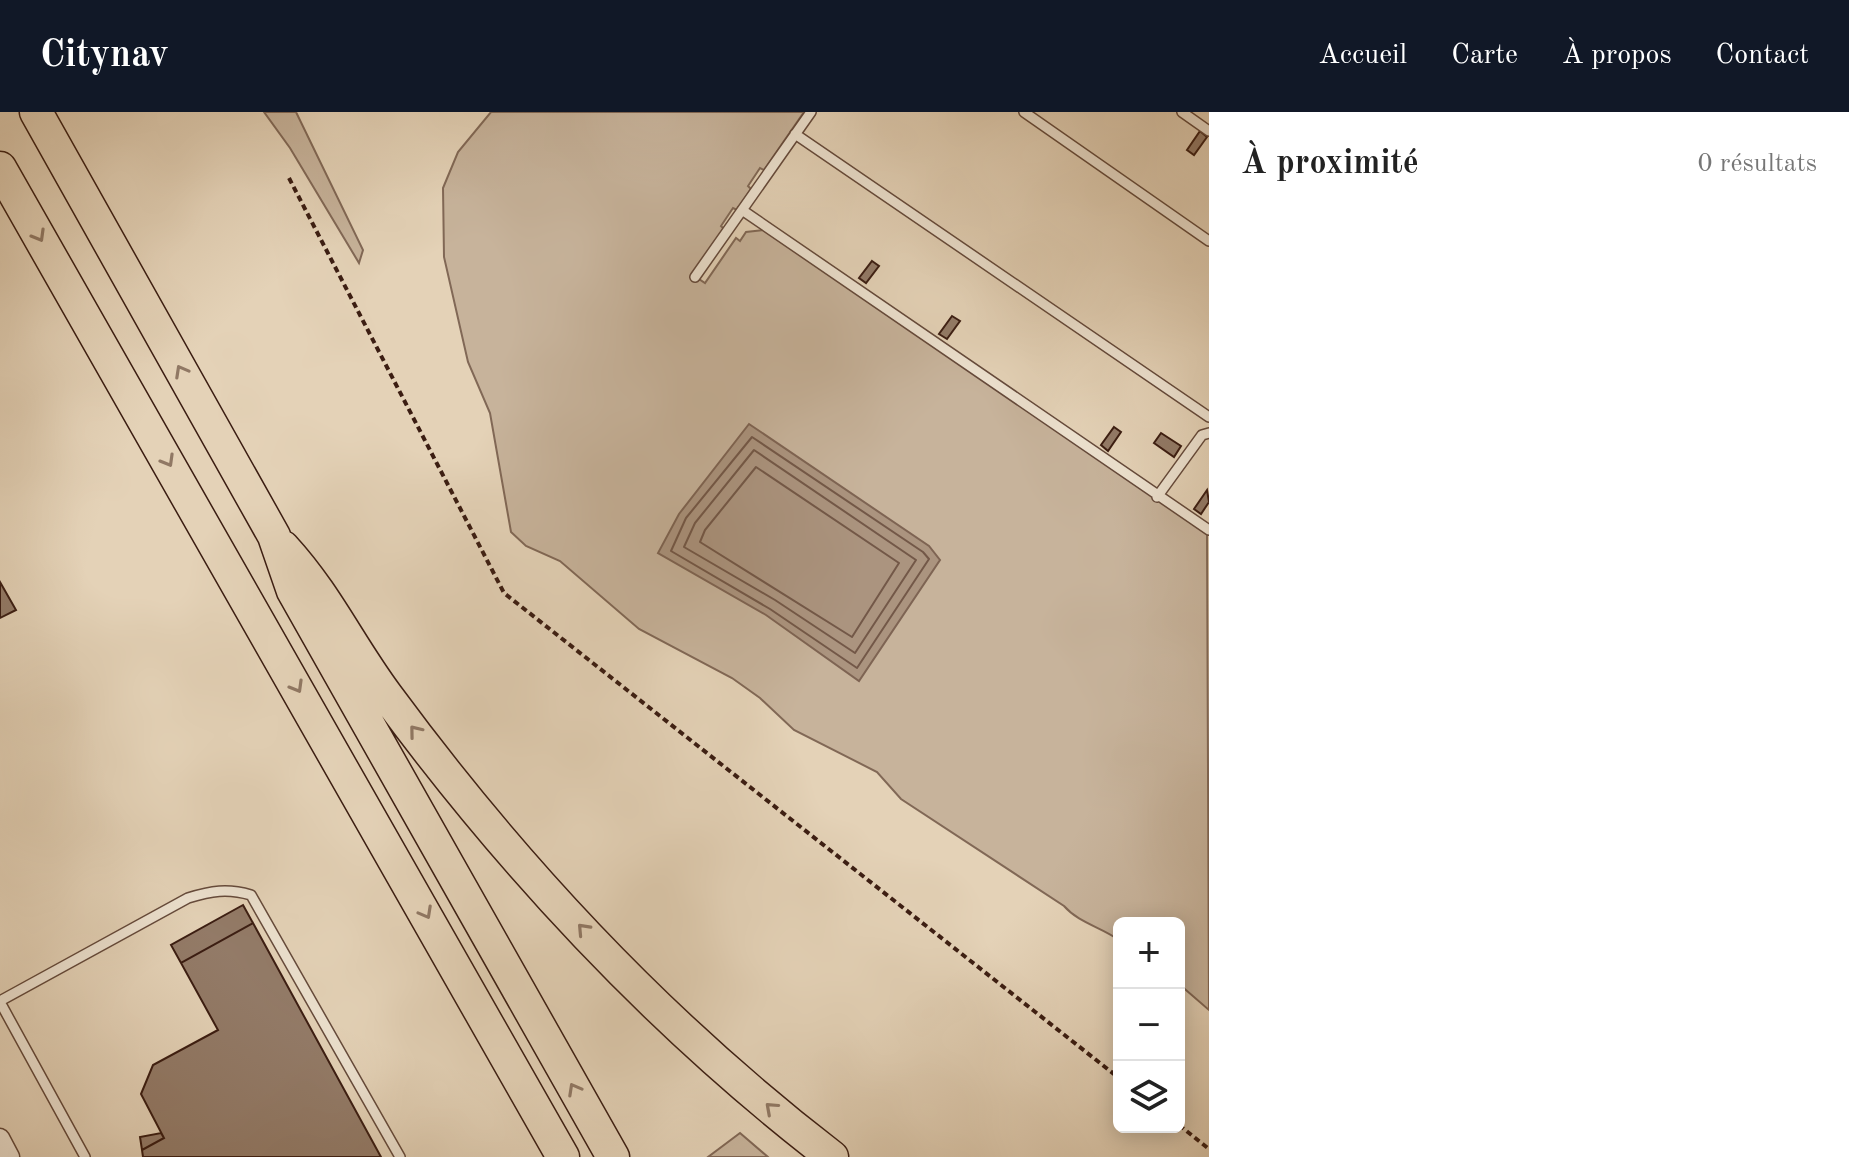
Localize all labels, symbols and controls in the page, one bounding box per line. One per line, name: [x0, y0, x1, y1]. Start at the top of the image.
text: Citynav: [40, 37, 169, 75]
text: Accueil: [1318, 42, 1407, 70]
text: Carte: [1451, 42, 1518, 70]
text: À propos: [1562, 42, 1672, 70]
text: Contact: [1716, 42, 1809, 70]
text: À proximité: [1241, 147, 1419, 181]
text: 0 résultats: [1698, 151, 1817, 177]
one-way arrow: [29, 227, 45, 242]
one-way arrow: [175, 365, 191, 379]
one-way arrow: [158, 452, 174, 467]
one-way arrow: [287, 678, 303, 693]
one-way arrow: [410, 725, 424, 740]
one-way arrow: [416, 904, 432, 919]
map controls: [1113, 917, 1185, 1133]
button: +: [1113, 917, 1185, 989]
one-way arrow: [577, 924, 592, 938]
button: −: [1113, 989, 1185, 1061]
button: layers: [1113, 1061, 1185, 1133]
one-way arrow: [568, 1083, 584, 1098]
one-way arrow: [765, 1104, 780, 1118]

